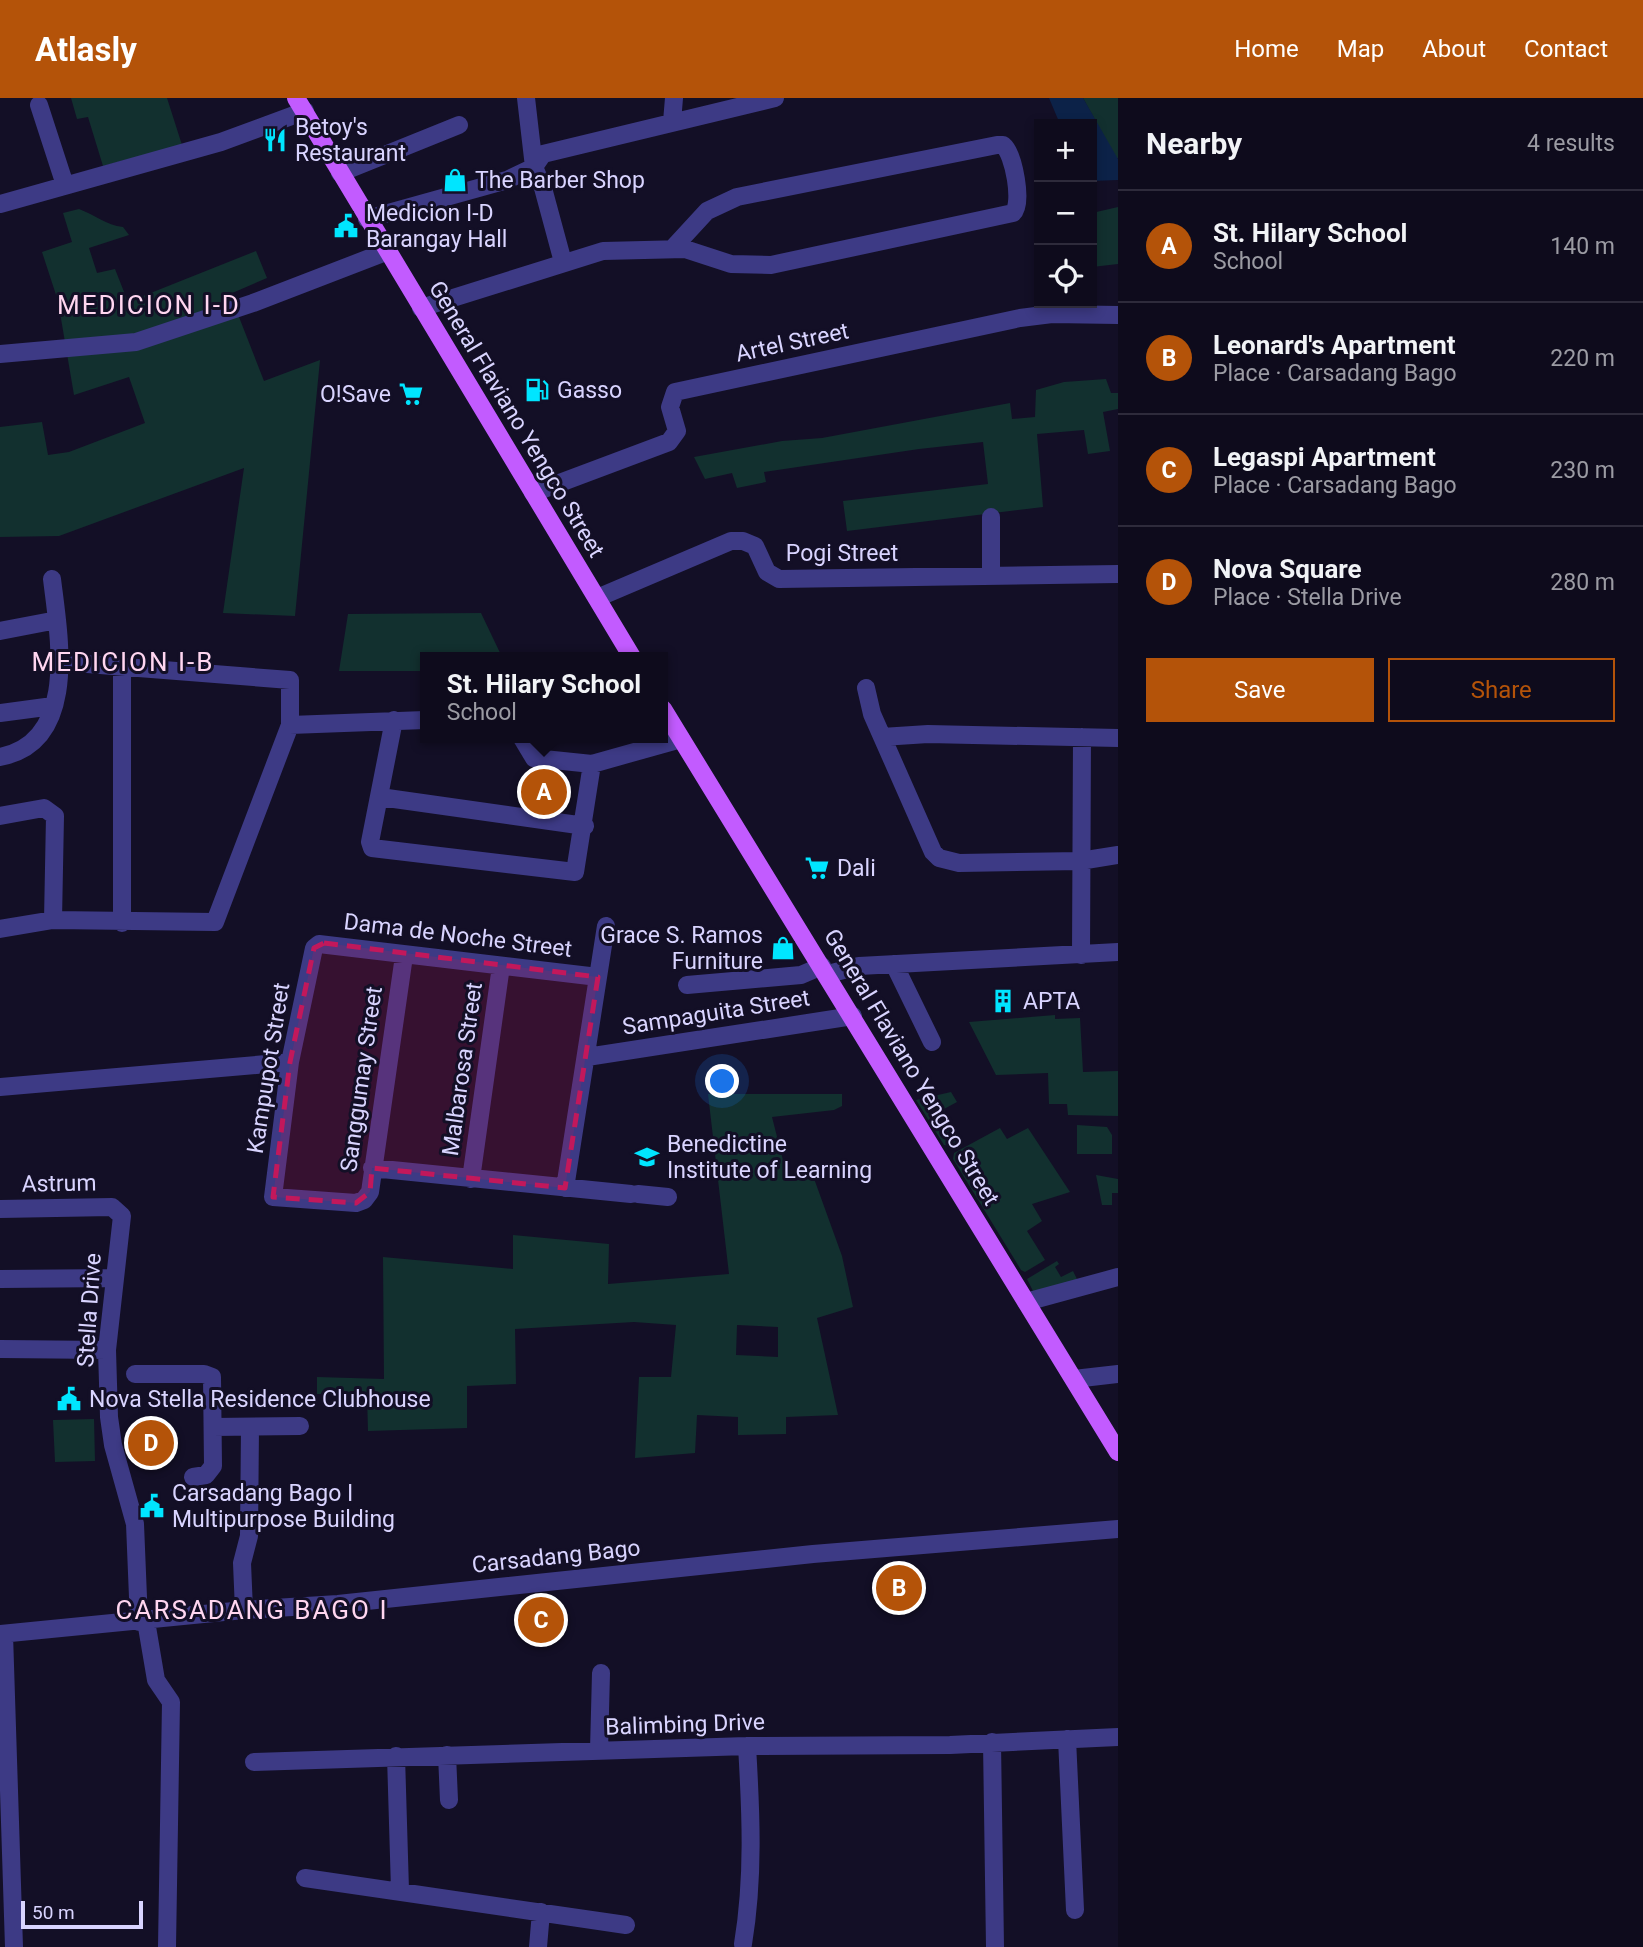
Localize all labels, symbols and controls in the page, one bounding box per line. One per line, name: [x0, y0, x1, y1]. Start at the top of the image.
text: Atlasly: [35, 30, 137, 69]
text: Home: [1234, 35, 1299, 63]
text: Map: [1337, 35, 1384, 63]
text: About: [1422, 35, 1486, 63]
text: Contact: [1524, 35, 1608, 63]
place label: Betoy's Restaurant: [295, 114, 406, 167]
map controls: [1034, 119, 1097, 308]
button: +: [1034, 119, 1097, 182]
restaurant icon: Betoy's Restaurant: [261, 126, 289, 154]
text: Nearby: [1146, 126, 1242, 161]
text: 4 results: [1527, 130, 1615, 157]
shop icon: The Barber Shop: [441, 166, 469, 194]
place label: The Barber Shop: [475, 167, 645, 194]
button: −: [1034, 182, 1097, 245]
place label: Medicion I-D Barangay Hall: [366, 200, 507, 253]
public building icon: Medicion I-D Barangay Hall: [332, 212, 360, 240]
text: St. Hilary School: [1213, 218, 1408, 248]
text: A: [1161, 233, 1177, 260]
text: 140 m: [1550, 233, 1615, 260]
button: locate: [1034, 245, 1097, 308]
text: School: [1213, 248, 1283, 275]
street label: General Flaviano Yengco Street: [423, 276, 610, 562]
district label: MEDICION I-D: [57, 290, 241, 320]
street label: Artel Street: [733, 317, 851, 368]
text: Leonard's Apartment: [1213, 330, 1456, 360]
text: B: [1162, 345, 1176, 372]
text: 220 m: [1550, 345, 1615, 372]
text: Place · Carsadang Bago: [1213, 360, 1457, 387]
fuel station icon: Gasso: [523, 376, 551, 404]
place label: Gasso: [557, 377, 622, 404]
supermarket icon: O!Save: [397, 380, 425, 408]
place label: O!Save: [320, 381, 391, 408]
text: Legaspi Apartment: [1213, 442, 1436, 472]
text: C: [1161, 457, 1177, 484]
text: 230 m: [1550, 457, 1615, 484]
text: Place · Carsadang Bago: [1213, 472, 1457, 499]
street label: Pogi Street: [786, 540, 898, 567]
text: Nova Square: [1213, 554, 1362, 584]
text: D: [1162, 569, 1176, 596]
text: 280 m: [1550, 569, 1615, 596]
text: Place · Stella Drive: [1213, 584, 1402, 611]
district label: MEDICION I-B: [32, 647, 214, 677]
popup: [420, 652, 668, 743]
button: Save: [1146, 658, 1374, 722]
button: Share: [1388, 658, 1615, 722]
text: St. Hilary School: [447, 669, 641, 699]
text: School: [447, 699, 517, 726]
pin: A: [521, 766, 567, 818]
supermarket icon: Dali: [803, 854, 831, 882]
place label: Dali: [837, 855, 876, 882]
street label: Dama de Noche Street: [342, 908, 574, 963]
place label: Grace S. Ramos Furniture: [600, 922, 763, 975]
street label: General Flaviano Yengco Street: [818, 924, 1005, 1210]
shop icon: Grace S. Ramos Furniture: [769, 934, 797, 962]
street label: Kampupot Street: [242, 981, 295, 1155]
street label: Malbarosa Street: [437, 981, 488, 1158]
street label: Sampaguita Street: [620, 984, 812, 1041]
street label: Sanggumay Street: [335, 985, 388, 1174]
building icon: APTA: [989, 987, 1017, 1015]
place label: APTA: [1023, 988, 1080, 1015]
your location: [705, 1064, 739, 1098]
place label: Benedictine Institute of Learning: [667, 1131, 872, 1184]
school or university icon: Benedictine Institute of Learning: [633, 1143, 661, 1171]
street label: Astrum: [21, 1169, 97, 1198]
street label: Stella Drive: [72, 1252, 107, 1368]
public building icon: Nova Stella Residence Clubhouse: [55, 1385, 83, 1413]
place label: Nova Stella Residence Clubhouse: [89, 1386, 431, 1413]
pin: D: [128, 1417, 174, 1469]
place label: Carsadang Bago I Multipurpose Building: [172, 1480, 395, 1533]
public building icon: Carsadang Bago I Multipurpose Building: [138, 1492, 166, 1520]
street label: Carsadang Bago: [470, 1534, 642, 1579]
pin: B: [876, 1562, 922, 1614]
pin: C: [518, 1594, 564, 1646]
district label: CARSADANG BAGO I: [116, 1595, 388, 1625]
street label: Balimbing Drive: [605, 1708, 765, 1741]
scale bar: [21, 1898, 144, 1930]
text: 50 m: [32, 1901, 75, 1924]

